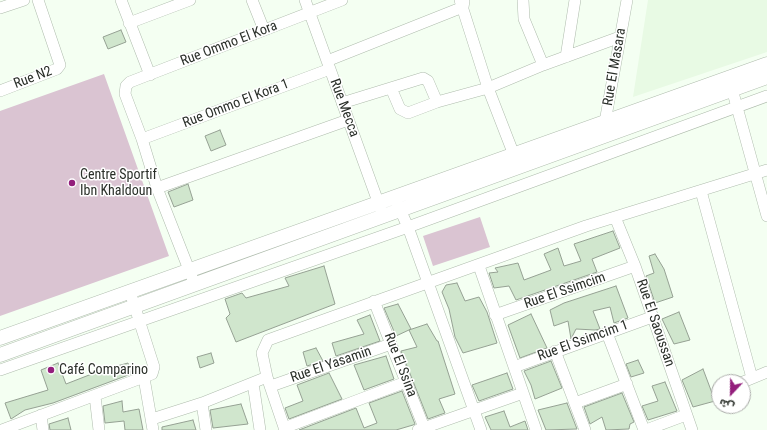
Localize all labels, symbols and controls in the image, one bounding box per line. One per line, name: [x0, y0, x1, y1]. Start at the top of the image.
street label: Rue Ommo El Kora: [178, 18, 280, 70]
street label: Rue El Masara: [600, 27, 630, 107]
street label: Rue N2: [12, 63, 54, 93]
street label: Rue Ommo El Kora 1: [181, 76, 291, 132]
street label: Rue Mecca: [326, 77, 362, 139]
place label: Centre Sportif Ibn Khaldoun: [80, 167, 157, 200]
marker: Centre Sportif Ibn Khaldoun: [67, 178, 77, 188]
street label: Rue El Ssimcim: [522, 269, 608, 313]
street label: Rue El Saoussan: [632, 277, 678, 369]
street label: Rue El Ssimcim 1: [535, 317, 631, 365]
street label: Rue El Ssina: [380, 330, 420, 400]
street label: Rue El Yasamin: [288, 343, 374, 387]
place label: Café Comparino: [59, 362, 148, 378]
marker: Café Comparino: [46, 365, 56, 375]
north arrow: [711, 374, 751, 414]
text: ش: [717, 396, 736, 414]

